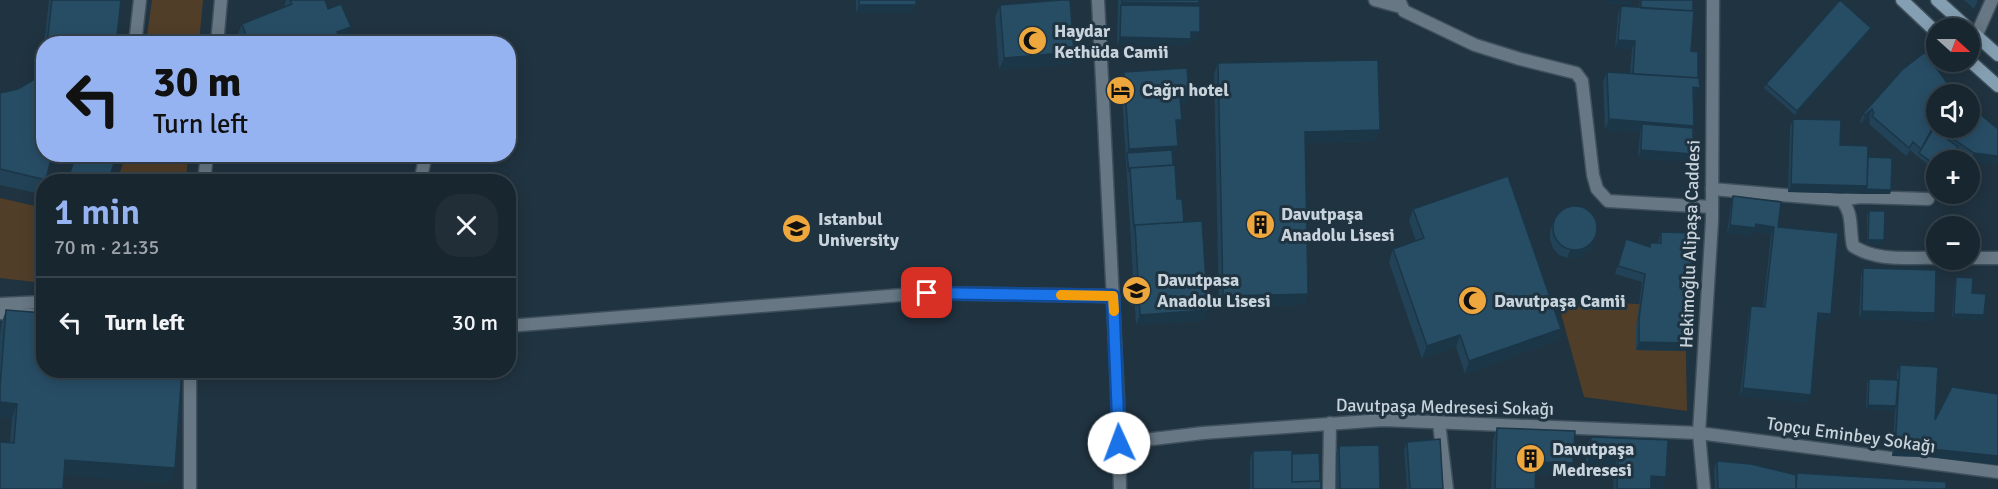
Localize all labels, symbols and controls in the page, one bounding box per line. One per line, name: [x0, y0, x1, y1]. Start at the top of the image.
north arrow: [1926, 18, 1980, 72]
map controls: [1926, 18, 1980, 270]
place label: Haydar Kethüda Camii: [1054, 20, 1169, 63]
mosque icon: Haydar Kethüda Camii: [1017, 25, 1049, 57]
text: 30 m: [153, 57, 242, 108]
icon: left: [54, 60, 132, 138]
hotel icon: Cağrı hotel: [1105, 74, 1137, 106]
place label: Cağrı hotel: [1142, 79, 1229, 101]
button: sound: [1926, 84, 1980, 138]
text: Turn left: [153, 108, 248, 141]
street label: Hekimoğlu Alipaşa Caddesi: [1675, 140, 1705, 348]
button: +: [1926, 150, 1980, 204]
text: 1 min: [54, 190, 140, 235]
button: close: [435, 194, 498, 257]
place label: Davutpaşa Anadolu Lisesi: [1281, 203, 1395, 246]
place label: Istanbul University: [818, 208, 899, 251]
building icon: Davutpaşa Anadolu Lisesi: [1244, 208, 1276, 240]
school or university icon: Istanbul University: [781, 213, 813, 245]
button: −: [1926, 216, 1980, 270]
text: 70 m · 21:35: [54, 235, 159, 260]
pin: [901, 267, 952, 318]
place label: Davutpasa Anadolu Lisesi: [1157, 269, 1271, 312]
school or university icon: Davutpasa Anadolu Lisesi: [1120, 274, 1152, 306]
icon: arrive: [910, 276, 943, 309]
mosque icon: Davutpaşa Camii: [1457, 285, 1489, 317]
place label: Davutpaşa Camii: [1494, 290, 1626, 312]
icon: left: [54, 306, 87, 339]
text: Turn left: [105, 309, 185, 336]
text: 30 m: [452, 309, 498, 336]
street label: Davutpaşa Medresesi Sokağı: [1336, 394, 1554, 420]
position arrow: [1087, 411, 1151, 475]
street label: Topçu Eminbey Sokağı: [1765, 412, 1937, 458]
place label: Davutpaşa Medresesi: [1552, 438, 1634, 481]
building icon: Davutpaşa Medresesi: [1515, 443, 1547, 475]

